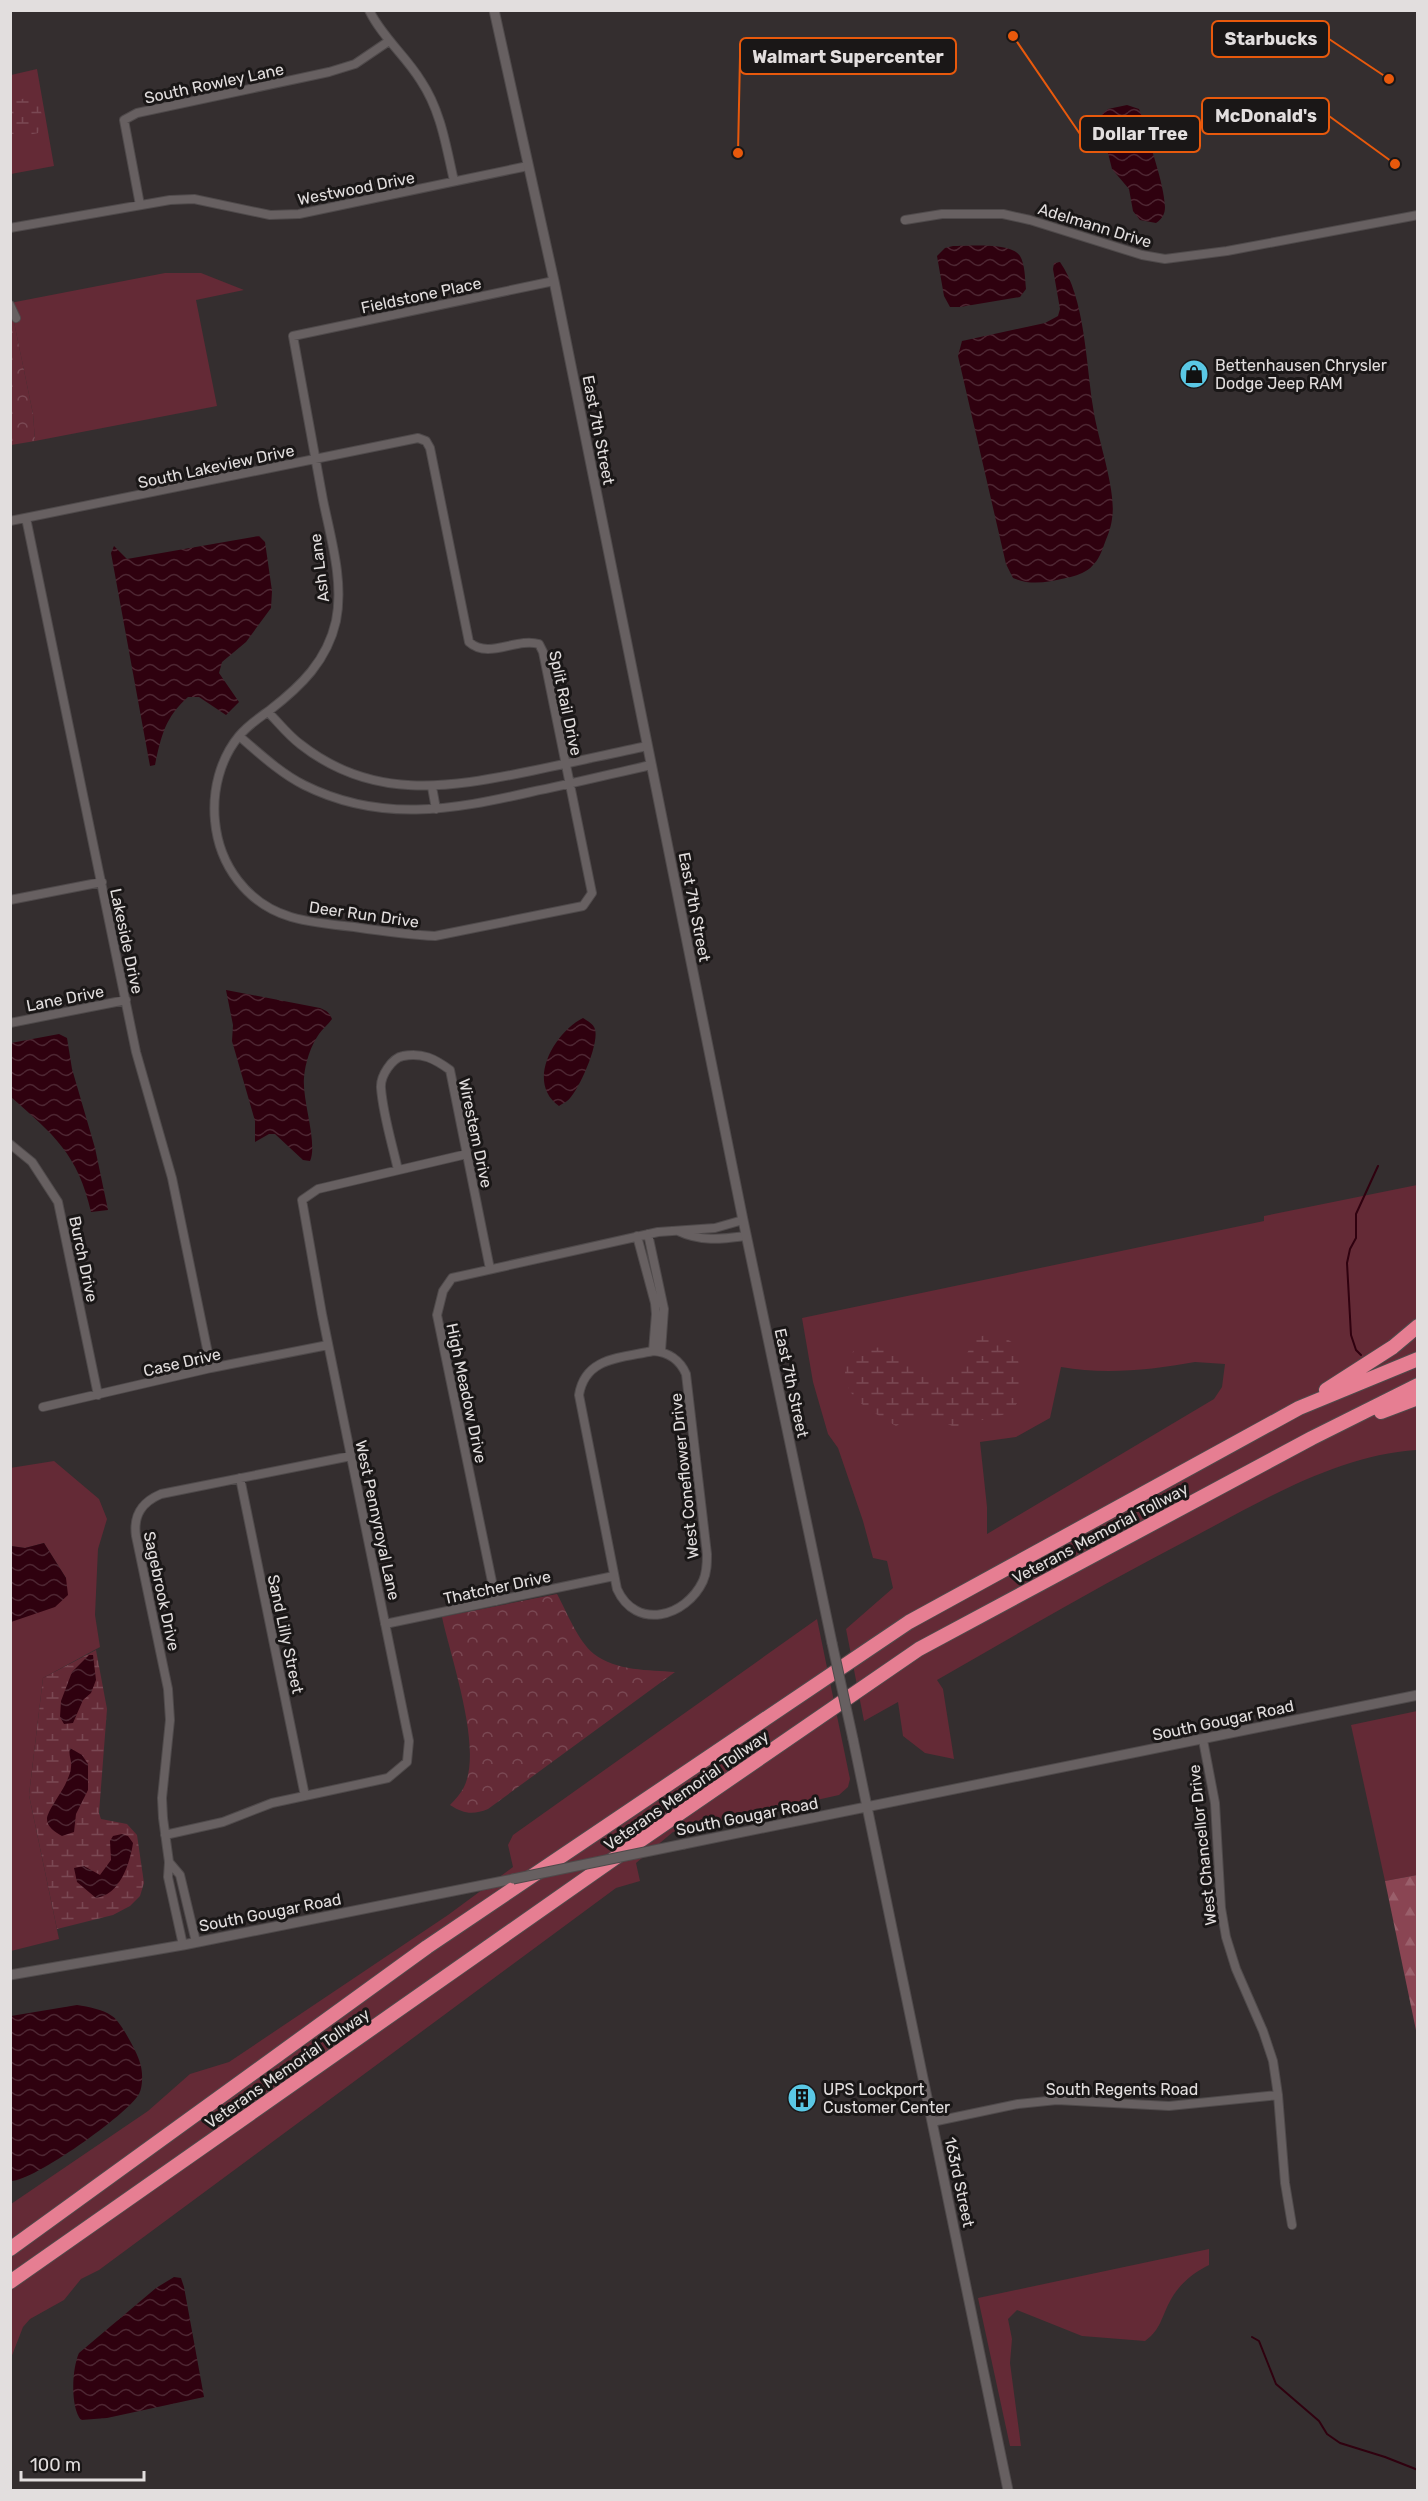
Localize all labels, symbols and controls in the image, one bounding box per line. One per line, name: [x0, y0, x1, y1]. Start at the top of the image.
callout: Starbucks: [1212, 21, 1329, 57]
text: Starbucks: [1225, 28, 1318, 50]
callout: Walmart Supercenter: [740, 38, 956, 74]
text: Walmart Supercenter: [752, 46, 944, 68]
street label: South Rowley Lane: [143, 59, 286, 108]
callout: McDonald's: [1202, 98, 1329, 134]
text: McDonald's: [1215, 105, 1317, 127]
callout: Dollar Tree: [1080, 116, 1200, 152]
text: Dollar Tree: [1092, 123, 1188, 145]
street label: Westwood Drive: [296, 168, 416, 209]
street label: Adelmann Drive: [1036, 199, 1154, 252]
street label: Fieldstone Place: [359, 273, 483, 318]
place label: Bettenhausen Chrysler Dodge Jeep RAM: [1215, 356, 1387, 393]
shop icon: Bettenhausen Chrysler Dodge Jeep RAM: [1178, 358, 1210, 390]
street label: East 7th Street: [579, 374, 618, 487]
street label: South Lakeview Drive: [136, 441, 296, 492]
street label: Ash Lane: [306, 532, 333, 603]
street label: Split Rail Drive: [545, 649, 586, 757]
street label: East 7th Street: [675, 851, 714, 964]
street label: Lakeside Drive: [106, 886, 147, 996]
street label: Deer Run Drive: [308, 897, 420, 932]
street label: Lane Drive: [25, 982, 106, 1015]
street label: Wirestem Drive: [455, 1077, 496, 1190]
street label: Burch Drive: [65, 1214, 102, 1304]
street label: High Meadow Drive: [442, 1321, 491, 1465]
street label: East 7th Street: [771, 1327, 812, 1439]
street label: Case Drive: [141, 1344, 223, 1381]
street label: West Coneflower Drive: [666, 1392, 703, 1560]
street label: West Pennyroyal Lane: [351, 1438, 404, 1602]
street label: Veterans Memorial Tollway: [1009, 1479, 1192, 1588]
street label: Sagebrook Drive: [140, 1530, 183, 1653]
street label: Thatcher Drive: [442, 1567, 553, 1608]
street label: Sand Lilly Street: [264, 1573, 307, 1695]
street label: South Gougar Road: [1151, 1696, 1296, 1745]
street label: Veterans Memorial Tollway: [600, 1726, 772, 1855]
street label: West Chancellor Drive: [1185, 1764, 1220, 1926]
street label: South Gougar Road: [674, 1793, 820, 1840]
street label: South Gougar Road: [197, 1889, 343, 1936]
street label: Veterans Memorial Tollway: [201, 2004, 373, 2133]
place label: UPS Lockport Customer Center: [823, 2080, 950, 2117]
street label: South Regents Road: [1046, 2080, 1198, 2099]
building icon: UPS Lockport Customer Center: [786, 2082, 818, 2114]
street label: 163rd Street: [941, 2135, 978, 2229]
scale bar: [21, 2444, 144, 2482]
text: 100 m: [30, 2454, 81, 2476]

